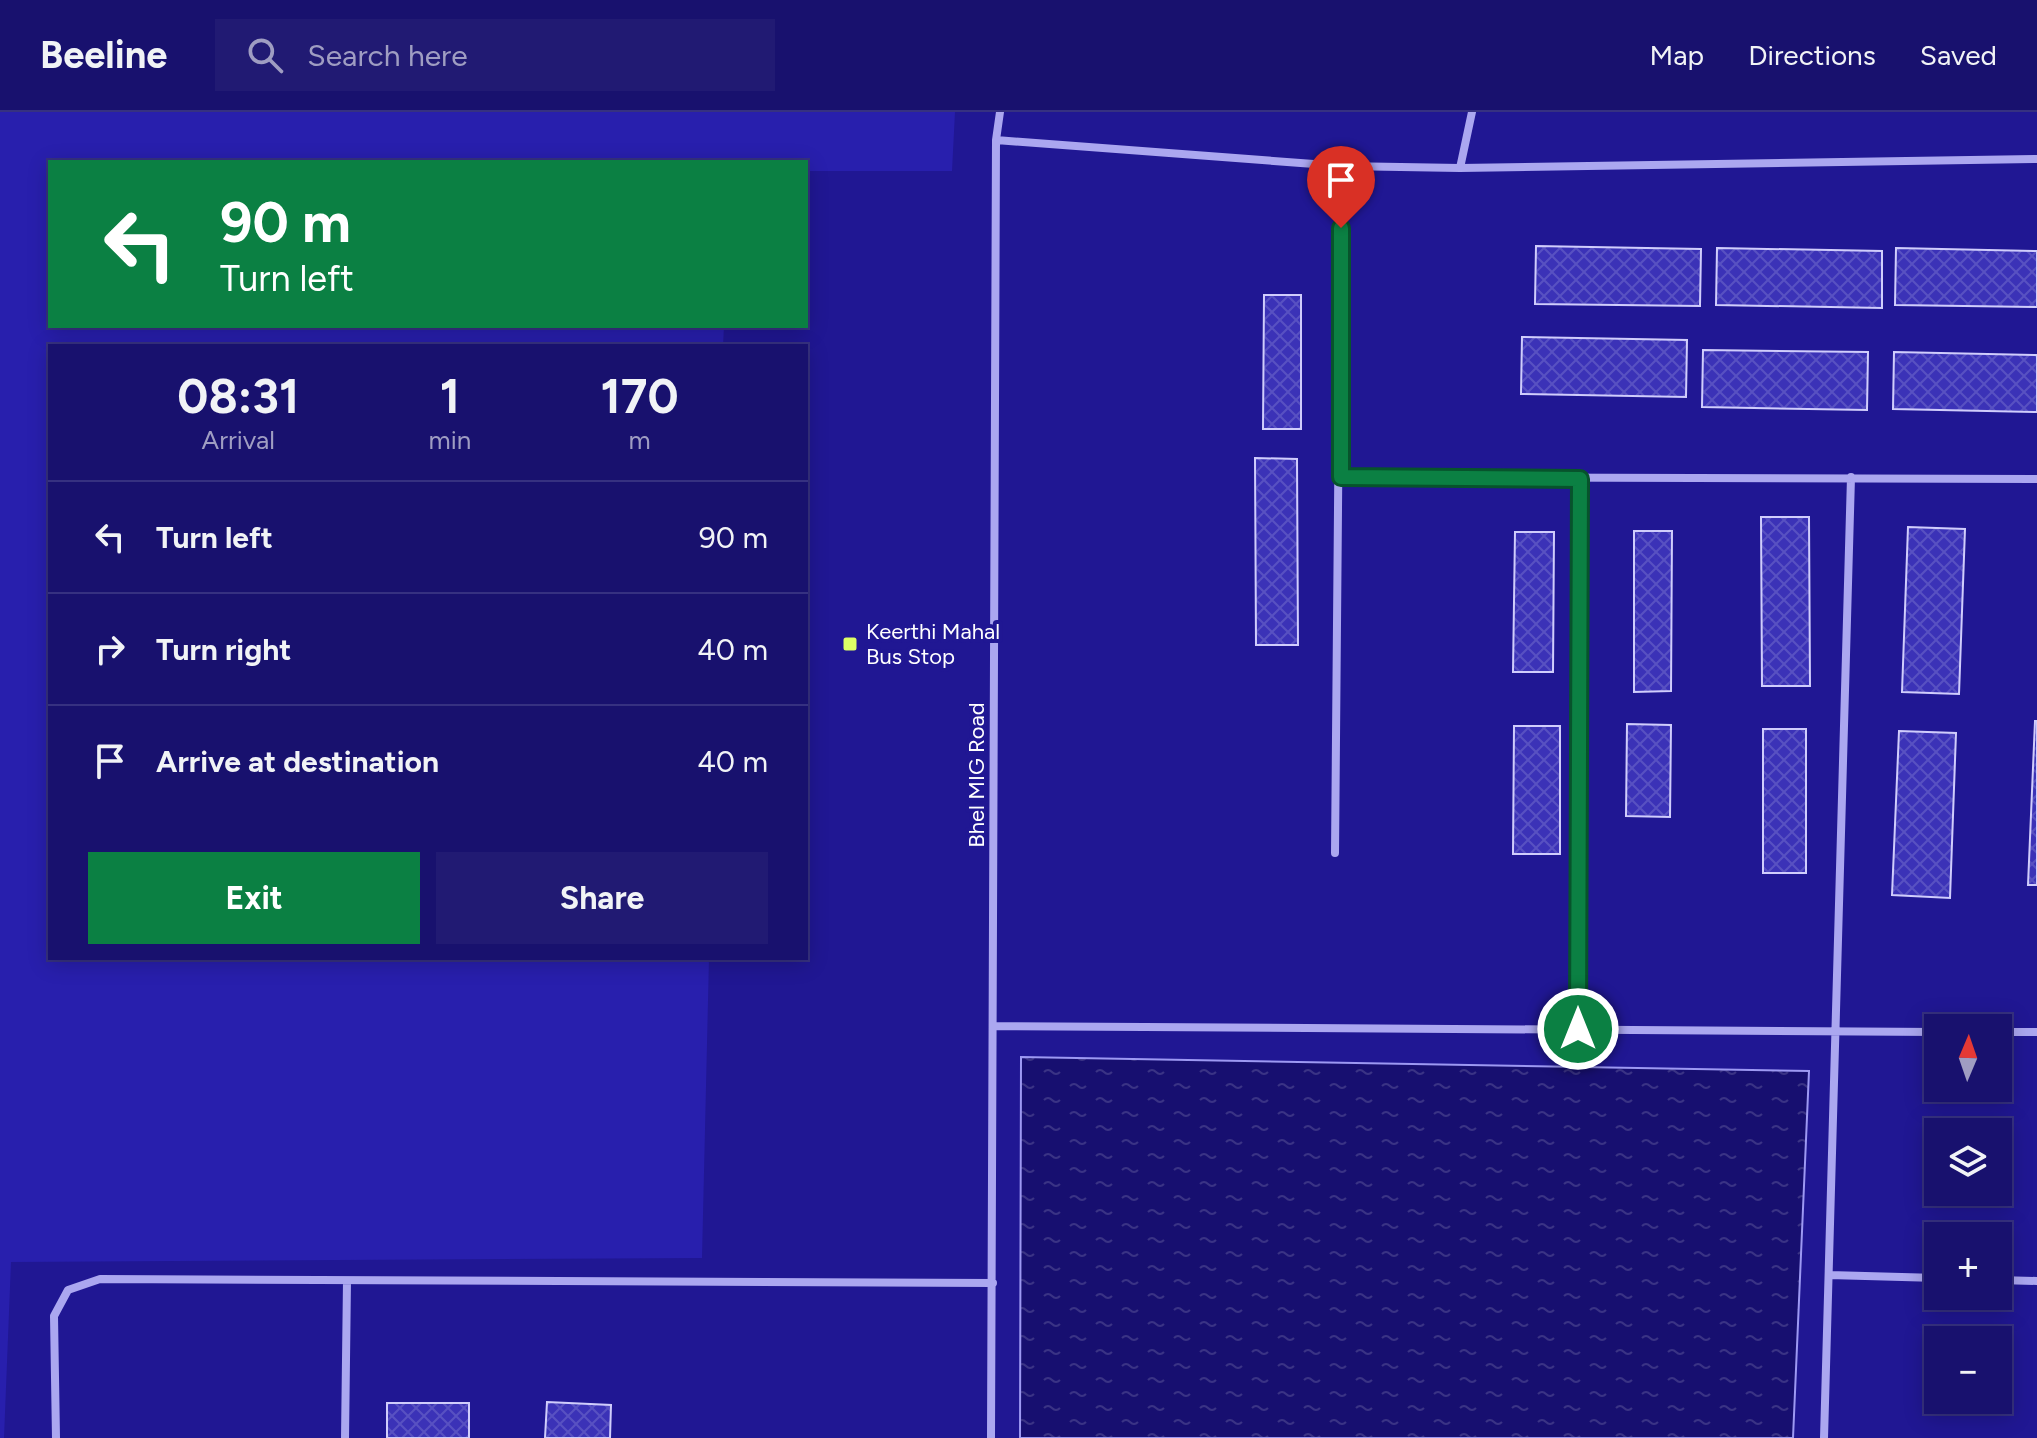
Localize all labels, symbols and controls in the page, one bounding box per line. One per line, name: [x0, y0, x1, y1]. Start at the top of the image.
search box: [215, 19, 775, 91]
text: Beeline: [40, 32, 167, 78]
icon: search: [243, 33, 287, 77]
text: Search here: [307, 37, 468, 74]
text: Map: [1650, 38, 1704, 72]
text: Directions: [1748, 38, 1876, 72]
text: Saved: [1920, 38, 1997, 72]
pin: [1307, 146, 1375, 228]
icon: arrive: [1319, 158, 1363, 202]
text: 90 m: [220, 189, 351, 256]
icon: left: [88, 192, 192, 296]
text: Turn left: [220, 257, 354, 300]
text: 08:31: [177, 367, 299, 425]
text: 1: [440, 367, 460, 425]
text: 170: [601, 367, 679, 425]
text: Arrival: [202, 424, 275, 456]
text: min: [429, 424, 471, 456]
text: m: [629, 424, 651, 456]
icon: left: [88, 515, 132, 559]
text: Turn left: [156, 519, 273, 556]
text: 90 m: [699, 519, 768, 556]
place label: Keerthi Mahal Bus Stop: [866, 618, 1000, 670]
icon: right: [88, 627, 132, 671]
text: Turn right: [156, 631, 291, 668]
text: 40 m: [697, 631, 768, 668]
marker: Keerthi Mahal Bus Stop: [841, 635, 859, 653]
street label: Bhel MIG Road: [963, 702, 990, 848]
icon: arrive: [88, 739, 132, 783]
text: Arrive at destination: [156, 743, 439, 780]
text: 40 m: [697, 743, 768, 780]
button: Exit: [88, 852, 420, 944]
button: Share: [436, 852, 768, 944]
position arrow: [1536, 987, 1620, 1071]
north arrow: [1924, 1014, 2012, 1102]
map controls: [1924, 1014, 2012, 1414]
button: layers: [1924, 1118, 2012, 1206]
button: +: [1924, 1222, 2012, 1310]
button: −: [1924, 1326, 2012, 1414]

